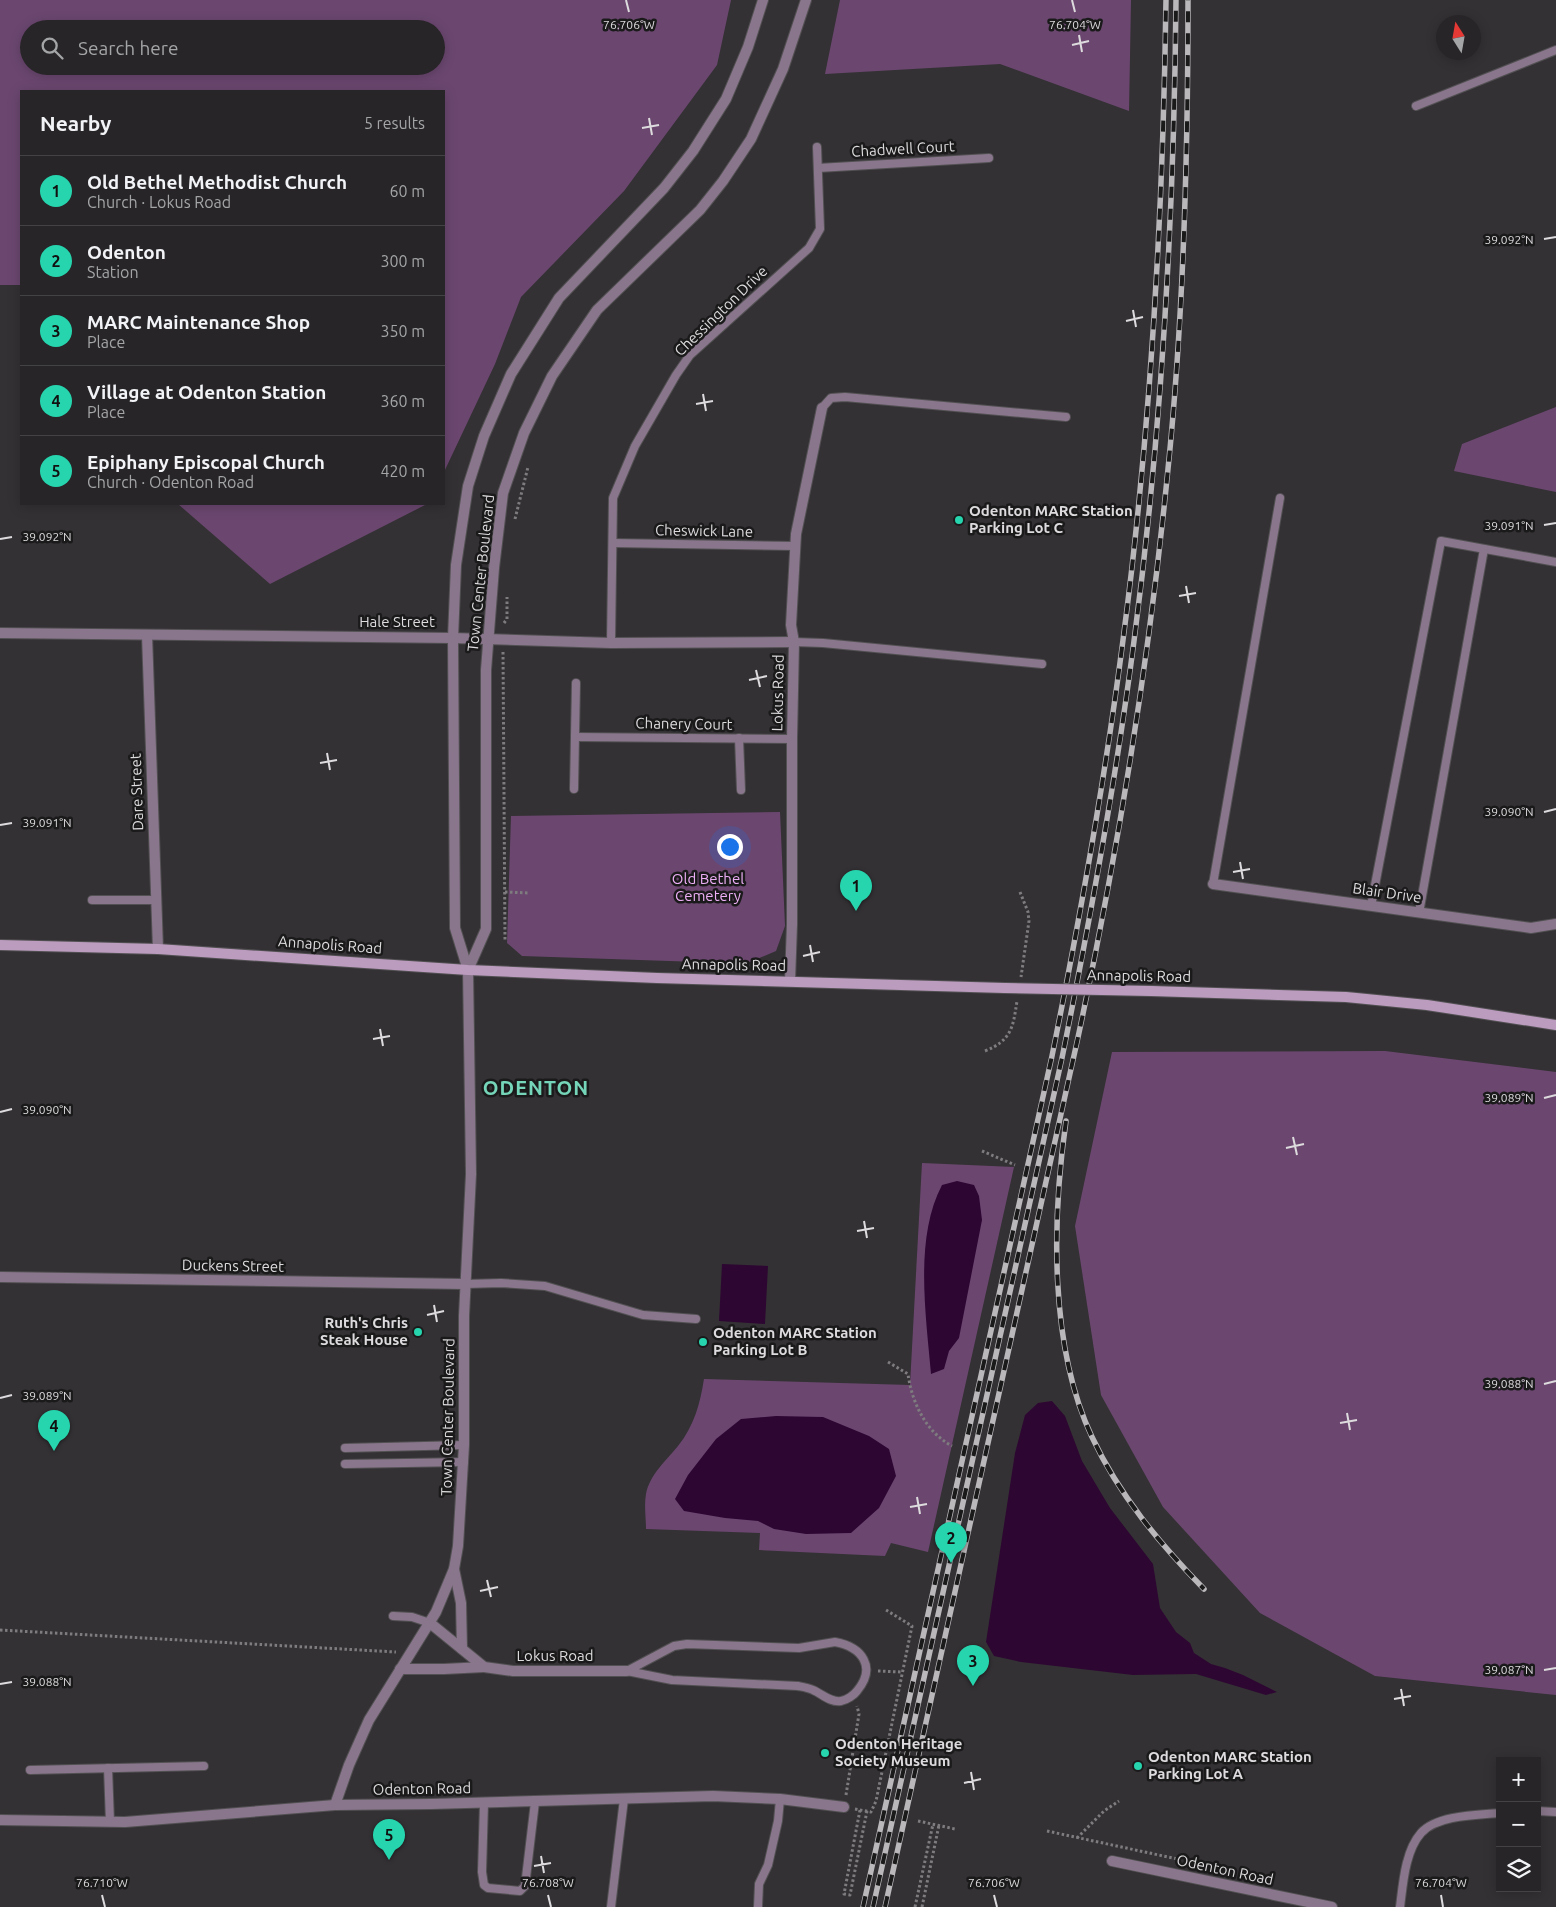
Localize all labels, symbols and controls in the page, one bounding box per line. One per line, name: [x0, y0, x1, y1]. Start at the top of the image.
north arrow: [1436, 15, 1481, 60]
text: 76.706°W: [603, 18, 655, 31]
text: 76.704°W: [1049, 18, 1101, 31]
search box: [20, 20, 445, 75]
icon: search: [38, 34, 66, 62]
text: Search here: [78, 37, 178, 59]
text: Nearby: [40, 111, 111, 135]
text: 5 results: [364, 114, 425, 132]
street label: Chadwell Court: [851, 137, 955, 160]
text: Old Bethel Methodist Church: [87, 171, 347, 193]
text: 1: [51, 182, 61, 200]
text: 60 m: [389, 182, 425, 200]
text: Church · Lokus Road: [87, 193, 231, 211]
text: 39.092°N: [1484, 233, 1534, 246]
text: Odenton: [87, 241, 166, 263]
text: 2: [51, 252, 61, 270]
text: 300 m: [380, 252, 425, 270]
street label: Chessington Drive: [671, 262, 770, 359]
text: Station: [87, 263, 139, 281]
text: MARC Maintenance Shop: [87, 311, 310, 333]
text: 3: [51, 322, 61, 340]
text: 350 m: [380, 322, 425, 340]
text: Place: [87, 333, 125, 351]
text: Village at Odenton Station: [87, 381, 326, 403]
text: 4: [51, 392, 61, 410]
text: 360 m: [380, 392, 425, 410]
text: Place: [87, 403, 125, 421]
text: Epiphany Episcopal Church: [87, 451, 325, 473]
text: 5: [51, 462, 61, 480]
text: 420 m: [380, 462, 425, 480]
text: Church · Odenton Road: [87, 473, 254, 491]
street label: Town Center Boulevard: [464, 494, 497, 652]
place label: Odenton MARC Station Parking Lot C: [969, 502, 1133, 536]
marker: Odenton MARC Station Parking Lot C: [953, 514, 965, 526]
text: 39.091°N: [1484, 519, 1534, 532]
street label: Cheswick Lane: [655, 521, 753, 540]
text: 39.092°N: [22, 530, 72, 543]
street label: Hale Street: [359, 613, 435, 630]
street label: Lokus Road: [768, 654, 787, 732]
street label: Chanery Court: [635, 714, 733, 733]
street label: Dare Street: [127, 753, 146, 831]
text: 39.090°N: [1484, 805, 1534, 818]
text: 39.091°N: [22, 816, 72, 829]
your location: [717, 834, 743, 860]
park label: Old Bethel Cemetery: [672, 870, 744, 904]
pin: 1: [840, 870, 872, 911]
street label: Blair Drive: [1352, 879, 1423, 906]
street label: Annapolis Road: [277, 932, 383, 957]
street label: Annapolis Road: [682, 955, 786, 974]
street label: Annapolis Road: [1087, 966, 1191, 985]
district label: ODENTON: [483, 1076, 589, 1099]
text: 39.089°N: [1484, 1091, 1534, 1104]
text: 39.090°N: [22, 1103, 72, 1116]
street label: Duckens Street: [182, 1256, 284, 1275]
place label: Ruth's Chris Steak House: [320, 1314, 408, 1348]
place label: Odenton MARC Station Parking Lot B: [713, 1324, 877, 1358]
marker: Ruth's Chris Steak House: [412, 1326, 424, 1338]
marker: Odenton MARC Station Parking Lot B: [697, 1336, 709, 1348]
street label: Town Center Boulevard: [438, 1338, 457, 1496]
text: 39.088°N: [1484, 1377, 1534, 1390]
text: 39.089°N: [22, 1389, 72, 1402]
pin: 4: [38, 1410, 70, 1451]
pin: 2: [935, 1522, 967, 1563]
pin: 3: [957, 1645, 989, 1686]
street label: Lokus Road: [516, 1647, 594, 1664]
text: 39.087°N: [1484, 1663, 1534, 1676]
text: 39.088°N: [22, 1675, 72, 1688]
place label: Odenton Heritage Society Museum: [835, 1735, 963, 1769]
marker: Odenton Heritage Society Museum: [819, 1747, 831, 1759]
place label: Odenton MARC Station Parking Lot A: [1148, 1748, 1312, 1782]
map controls: [1496, 1757, 1541, 1892]
button: +: [1496, 1757, 1541, 1802]
marker: Odenton MARC Station Parking Lot A: [1132, 1760, 1144, 1772]
street label: Odenton Road: [373, 1779, 471, 1798]
button: −: [1496, 1802, 1541, 1847]
pin: 5: [373, 1819, 405, 1860]
button: layers: [1496, 1847, 1541, 1892]
street label: Odenton Road: [1175, 1851, 1275, 1888]
text: 76.710°W: [76, 1876, 128, 1889]
text: 76.708°W: [522, 1876, 574, 1889]
text: 76.706°W: [968, 1876, 1020, 1889]
text: 76.704°W: [1415, 1876, 1467, 1889]

